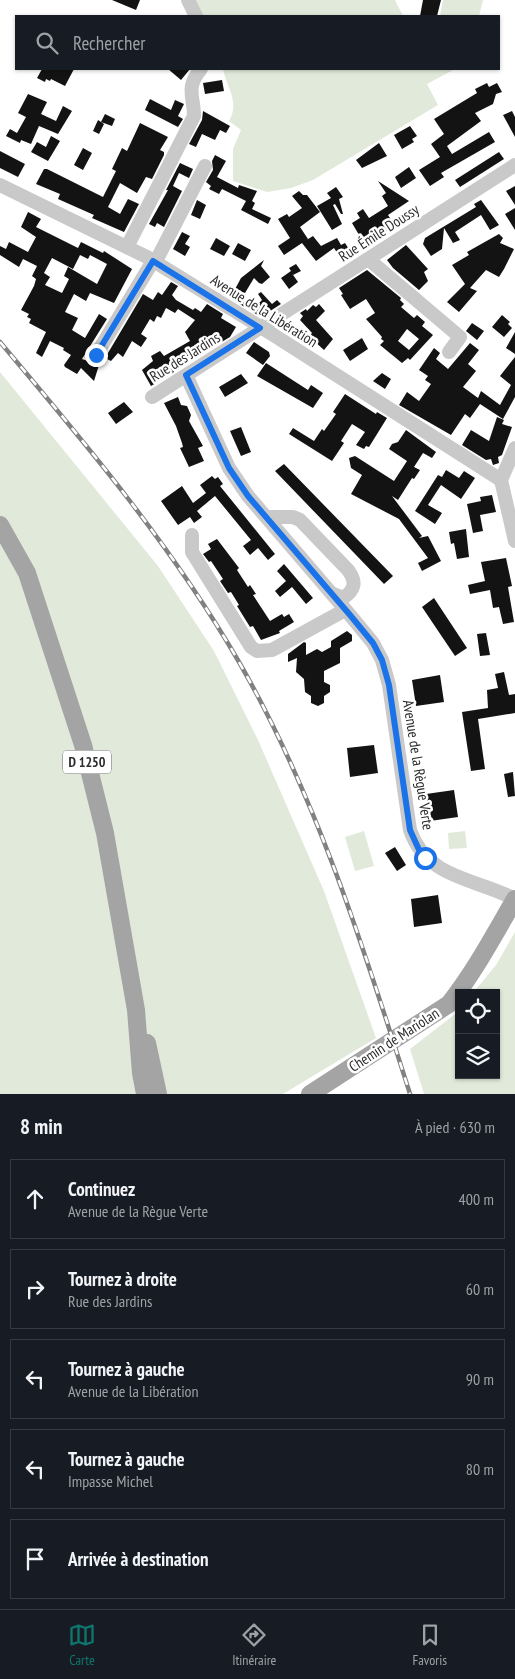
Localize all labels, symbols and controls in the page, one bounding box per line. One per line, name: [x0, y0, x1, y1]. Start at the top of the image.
search box: [15, 15, 500, 70]
icon: search: [33, 29, 61, 57]
text: Rechercher: [73, 31, 145, 55]
street label: Rue Émile Doussy: [335, 199, 423, 266]
street label: Avenue de la Libération: [207, 270, 321, 351]
street label: Rue des Jardins: [146, 328, 223, 386]
route end: [85, 344, 108, 367]
street label: Avenue de la Règue Verte: [399, 699, 438, 831]
road number: D 1250: [63, 750, 111, 774]
route start: [414, 847, 437, 870]
map controls: [455, 989, 500, 1079]
button: locate: [455, 989, 500, 1034]
street label: Chemin de Mariolan: [345, 1003, 442, 1076]
button: layers: [455, 1034, 500, 1079]
text: 8 min: [20, 1113, 62, 1140]
text: À pied · 630 m: [415, 1117, 495, 1137]
text: Continuez: [68, 1177, 135, 1201]
icon: ahead: [21, 1185, 49, 1213]
text: 400 m: [459, 1189, 494, 1209]
text: Avenue de la Règue Verte: [68, 1201, 208, 1221]
text: Tournez à droite: [68, 1267, 177, 1291]
icon: right: [21, 1275, 49, 1303]
text: 60 m: [466, 1279, 494, 1299]
text: Rue des Jardins: [68, 1291, 152, 1311]
text: Tournez à gauche: [68, 1357, 185, 1381]
icon: left: [21, 1365, 49, 1393]
text: 90 m: [466, 1369, 494, 1389]
text: Avenue de la Libération: [68, 1381, 199, 1401]
text: Tournez à gauche: [68, 1447, 185, 1471]
icon: left: [21, 1455, 49, 1483]
text: 80 m: [466, 1459, 494, 1479]
text: Impasse Michel: [68, 1471, 153, 1491]
icon: arrive: [21, 1545, 49, 1573]
text: Arrivée à destination: [68, 1547, 209, 1571]
tab: Carte: [68, 1621, 96, 1669]
tab: Itinéraire: [232, 1621, 276, 1669]
tab: Favoris: [412, 1621, 447, 1669]

